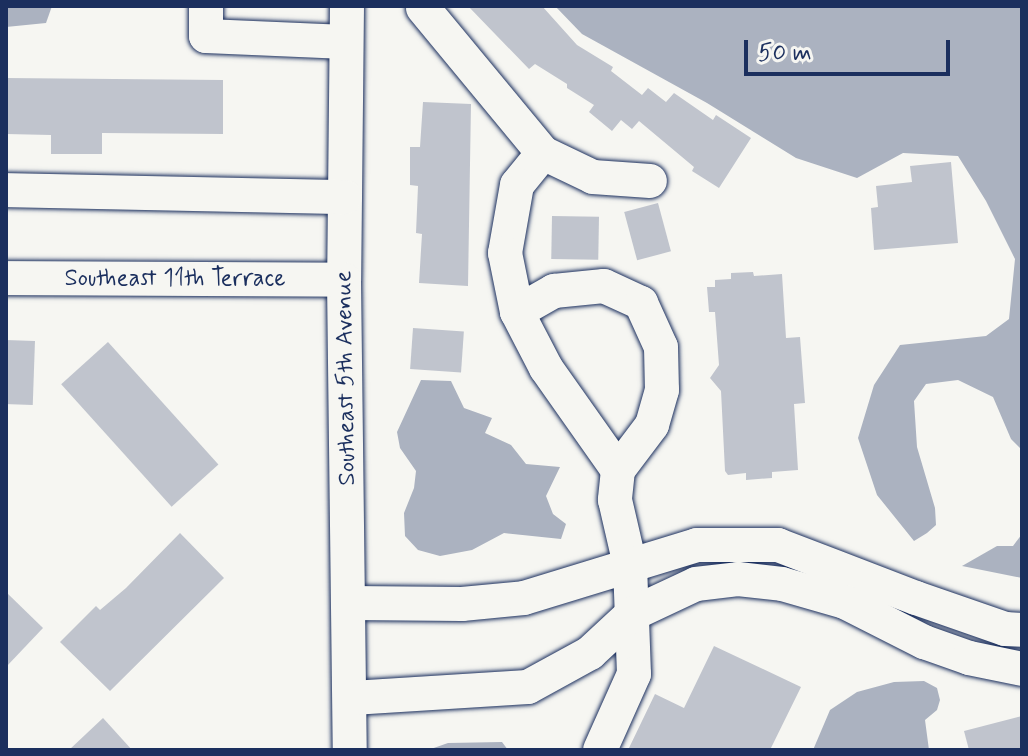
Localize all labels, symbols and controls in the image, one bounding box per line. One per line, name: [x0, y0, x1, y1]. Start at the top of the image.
scale bar: [748, 24, 954, 74]
text: 50 m: [758, 38, 812, 69]
street label: Southeast 11th Terrace: [64, 265, 286, 293]
street label: Southeast 5th Avenue: [330, 270, 362, 486]

